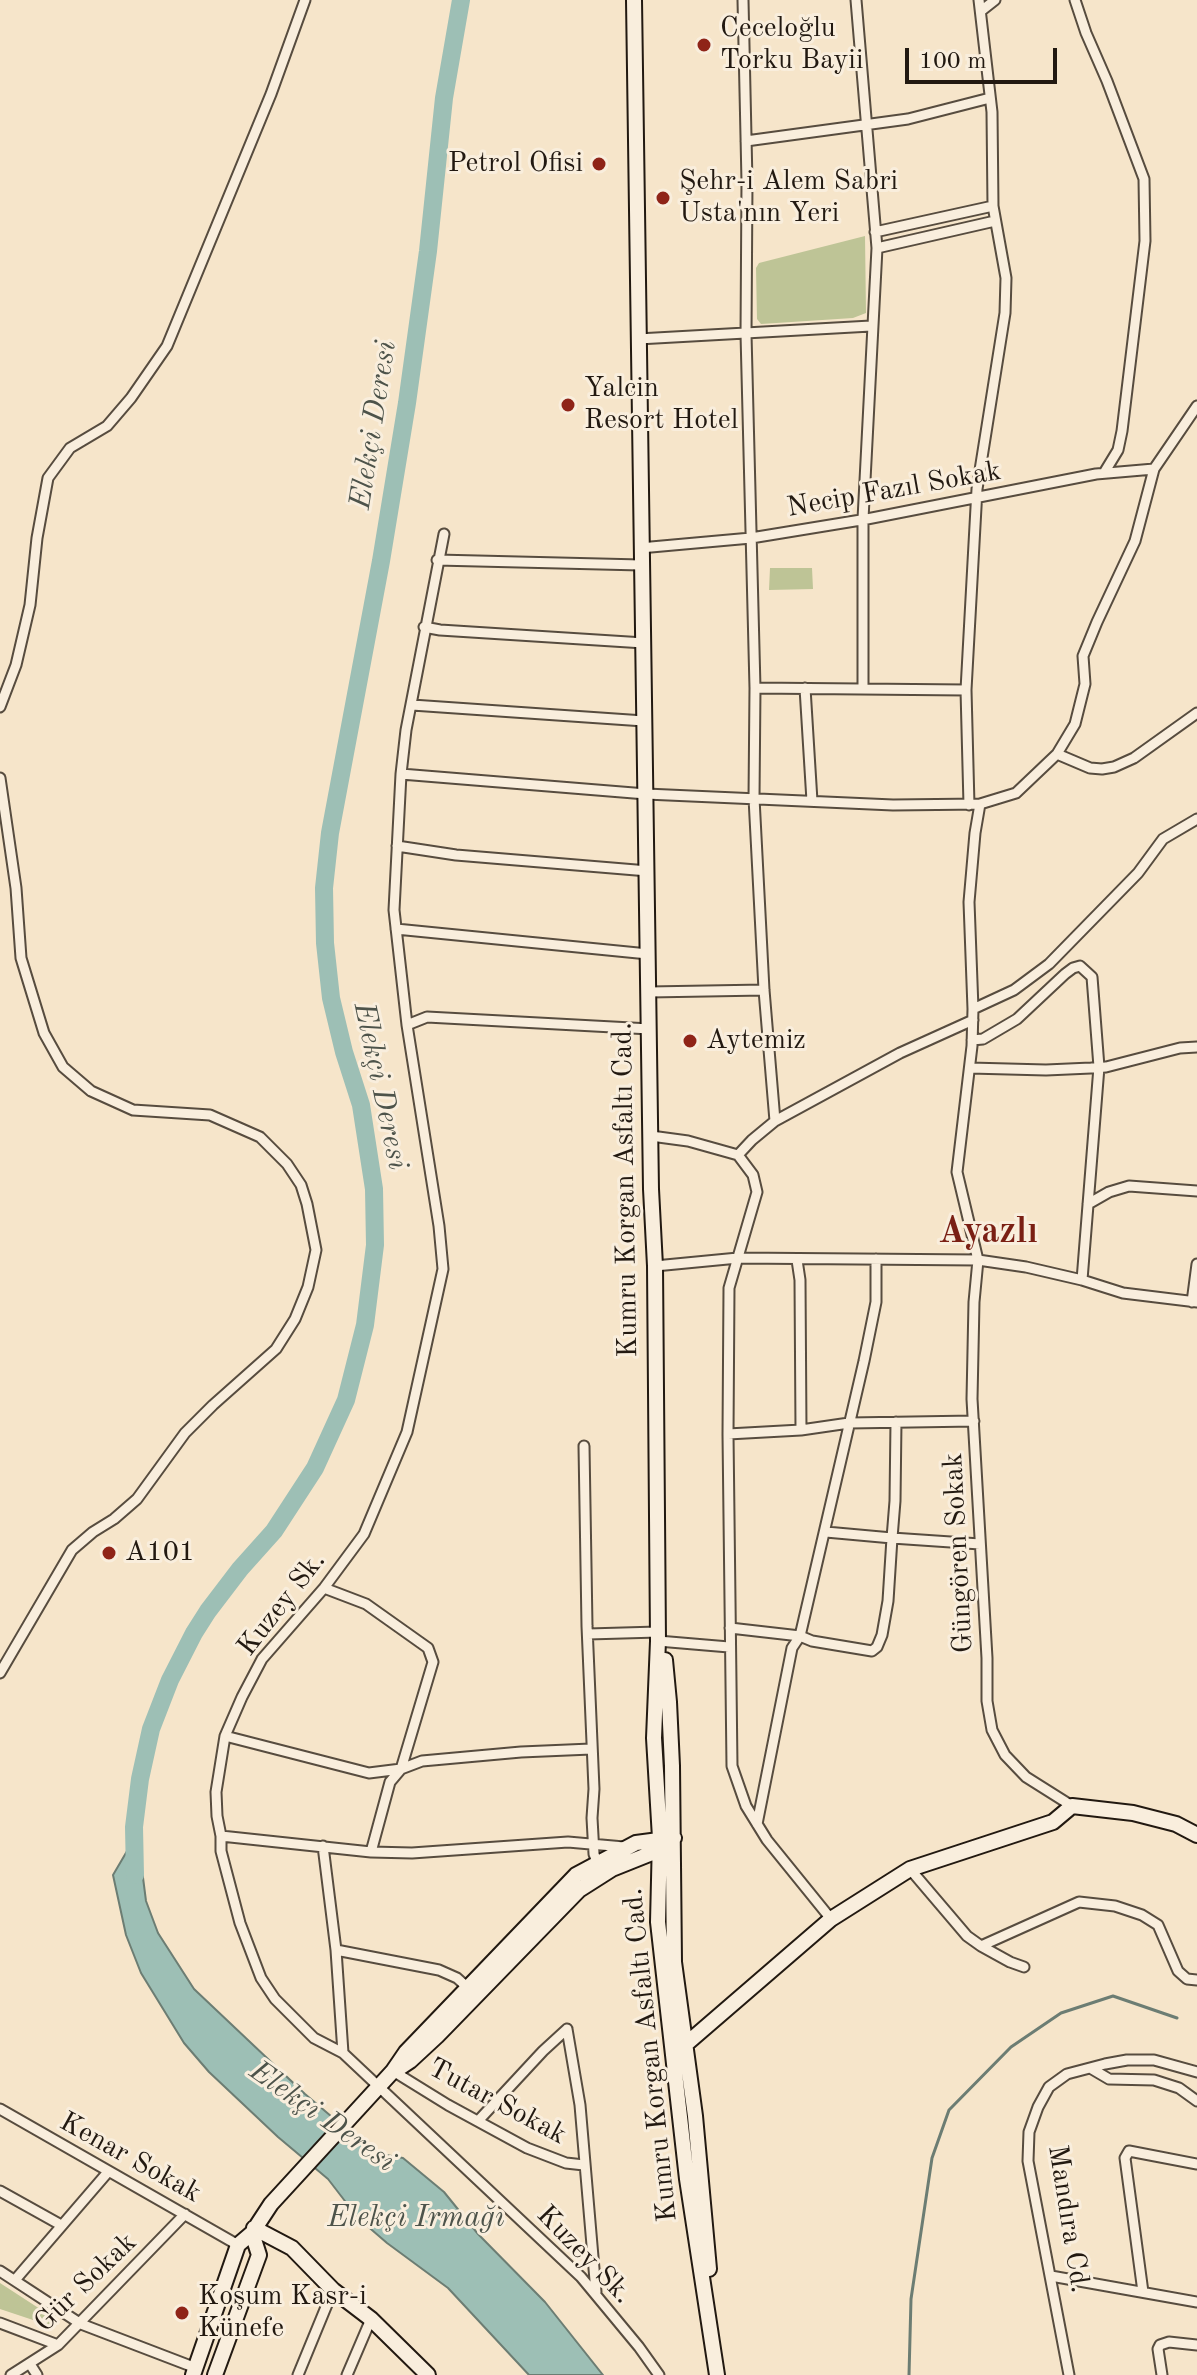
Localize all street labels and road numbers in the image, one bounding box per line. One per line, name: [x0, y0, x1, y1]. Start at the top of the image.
street label: Necip Fazıl Sokak: [784, 455, 1004, 525]
street label: Kumru Korgan Asfaltı Cad.: [606, 1022, 646, 1358]
street label: Güngören Sokak: [937, 1452, 981, 1654]
street label: Kuzey Sk.: [231, 1545, 333, 1663]
street label: Kumru Korgan Asfaltı Cad.: [617, 1886, 685, 2224]
street label: Tutar Sokak: [422, 2051, 572, 2153]
street label: Kenar Sokak: [53, 2105, 207, 2211]
street label: Mandıra Cd.: [1040, 2143, 1096, 2295]
street label: Kuzey Sk.: [529, 2199, 639, 2311]
street label: Gür Sokak: [28, 2226, 144, 2340]

